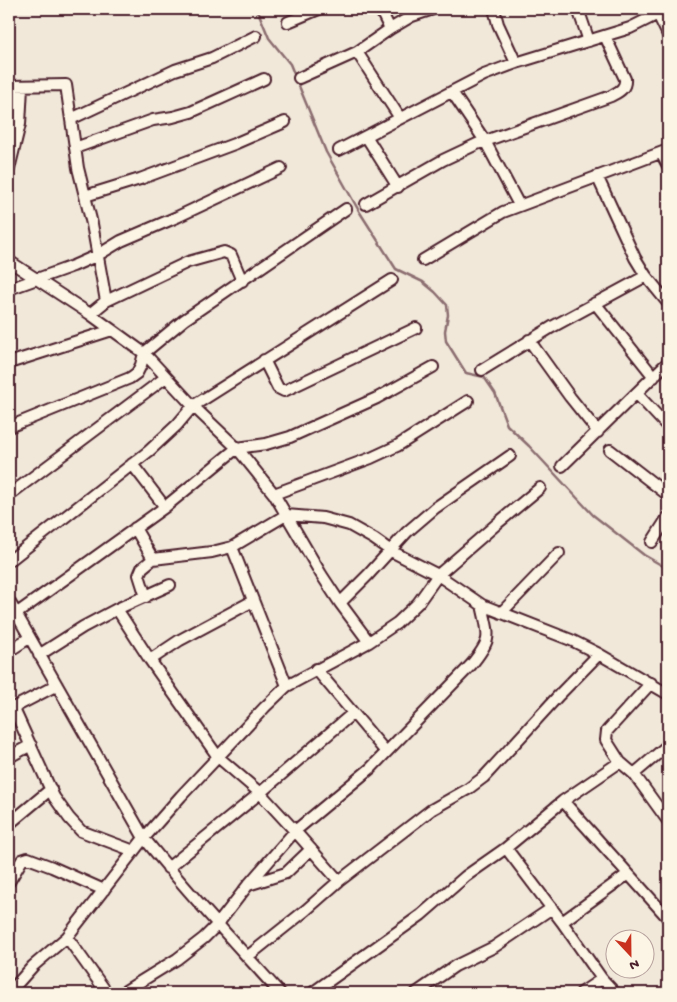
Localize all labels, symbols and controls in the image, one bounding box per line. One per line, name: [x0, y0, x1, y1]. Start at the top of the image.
north arrow: [604, 930, 654, 980]
text: N: [627, 954, 641, 973]

